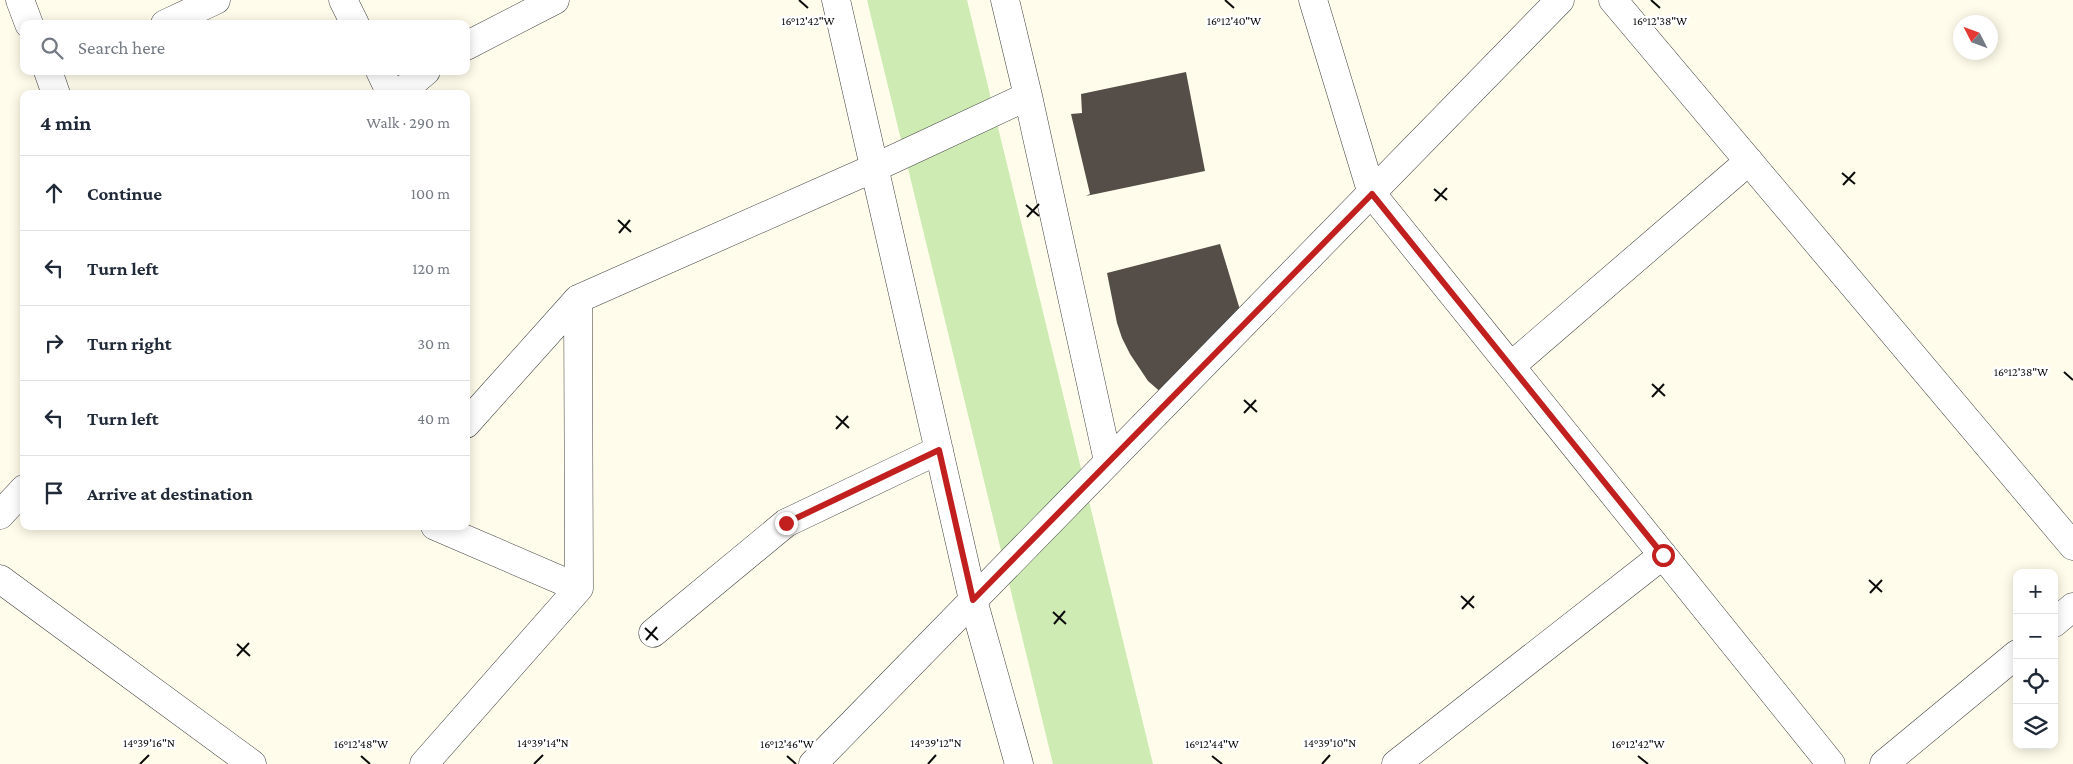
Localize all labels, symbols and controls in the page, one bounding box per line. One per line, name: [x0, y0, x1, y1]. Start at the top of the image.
text: 16°12'42"W: [781, 14, 835, 28]
text: 16°12'40"W: [1207, 14, 1261, 28]
text: 16°12'38"W: [1633, 14, 1687, 28]
north arrow: [1953, 15, 1998, 60]
search box: [20, 20, 470, 75]
icon: search: [38, 34, 66, 62]
text: Search here: [78, 37, 165, 58]
text: 4 min: [40, 111, 91, 135]
text: Walk · 290 m: [366, 114, 450, 131]
icon: ahead: [40, 179, 68, 207]
text: Continue: [87, 183, 162, 204]
text: 100 m: [411, 185, 450, 202]
icon: left: [40, 254, 68, 282]
text: Turn left: [87, 258, 159, 279]
text: 120 m: [412, 260, 450, 277]
icon: right: [40, 329, 68, 357]
text: Turn right: [87, 333, 172, 354]
text: 30 m: [418, 335, 450, 352]
text: 16°12'38"W: [1994, 365, 2048, 379]
icon: left: [40, 404, 68, 432]
text: Turn left: [87, 408, 159, 429]
text: 40 m: [417, 410, 450, 427]
icon: arrive: [40, 479, 68, 507]
text: Arrive at destination: [87, 483, 253, 504]
route end: [775, 512, 798, 535]
route start: [1652, 544, 1675, 567]
map controls: [2013, 569, 2058, 749]
button: +: [2013, 569, 2058, 614]
button: −: [2013, 614, 2058, 659]
button: locate: [2013, 659, 2058, 704]
button: layers: [2013, 704, 2058, 749]
text: 14°39'16"N: [123, 736, 175, 750]
text: 14°39'14"N: [517, 736, 569, 750]
text: 14°39'12"N: [910, 736, 962, 750]
text: 14°39'10"N: [1304, 736, 1356, 750]
text: 16°12'48"W: [334, 737, 388, 751]
text: 16°12'46"W: [760, 737, 814, 751]
text: 16°12'44"W: [1185, 737, 1239, 751]
text: 16°12'42"W: [1611, 737, 1665, 751]

